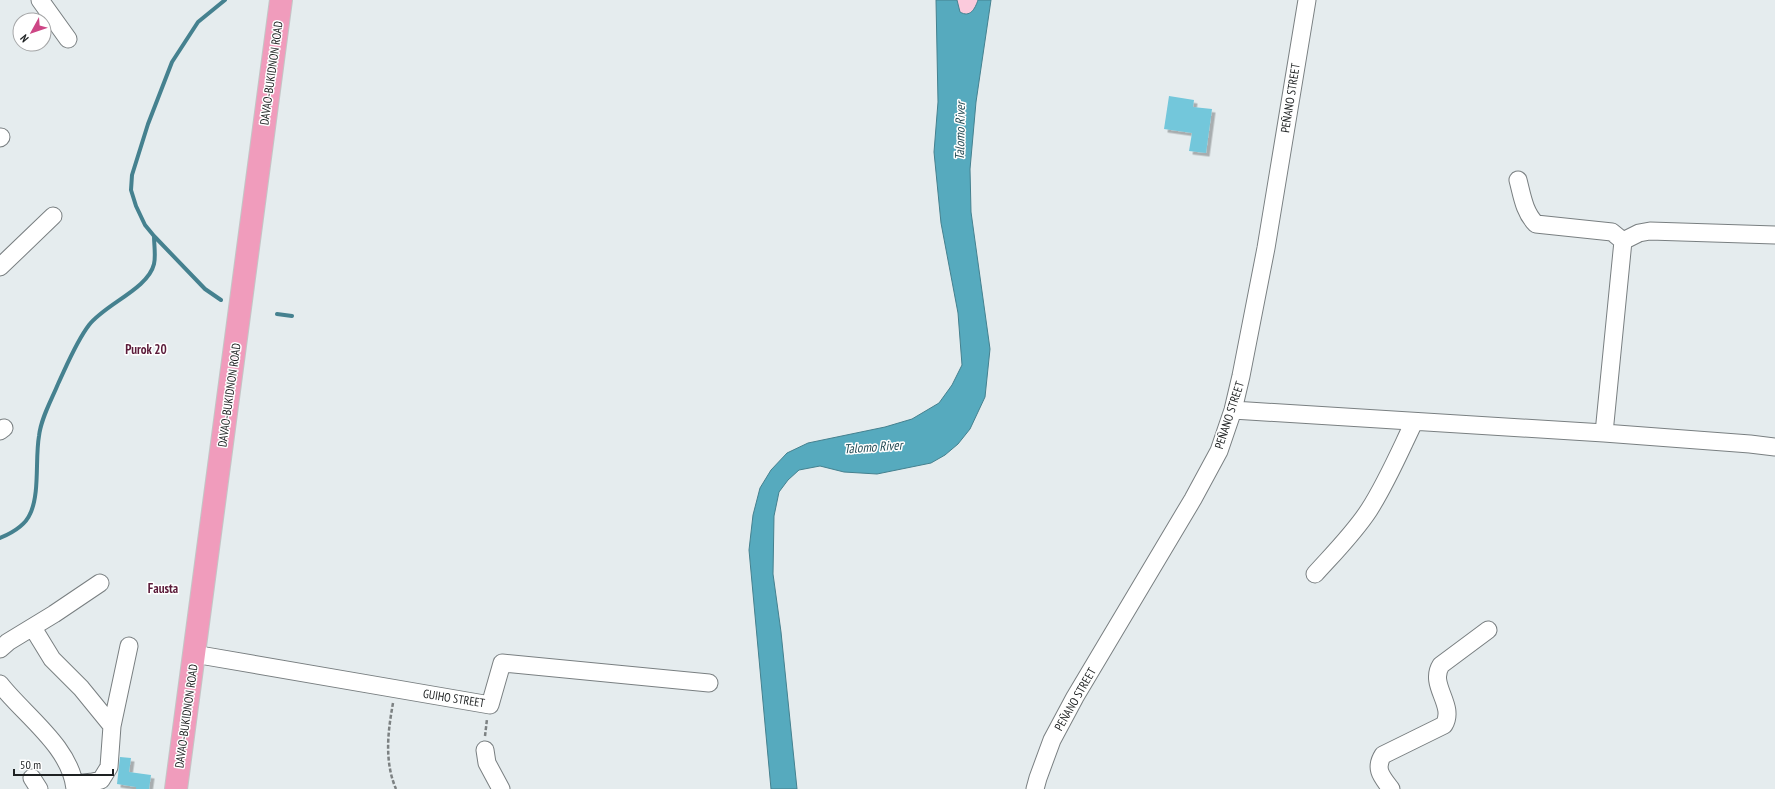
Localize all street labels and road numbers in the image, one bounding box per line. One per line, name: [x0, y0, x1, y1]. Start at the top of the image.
street label: DAVAO-BUKIDNON ROAD: [256, 20, 286, 126]
street label: PEÑANO STREET: [1277, 62, 1303, 134]
street label: DAVAO-BUKIDNON ROAD: [214, 342, 244, 448]
street label: PEÑANO STREET: [1211, 379, 1247, 451]
street label: DAVAO-BUKIDNON ROAD: [171, 663, 201, 769]
street label: PEÑANO STREET: [1051, 664, 1099, 733]
street label: GUIHO STREET: [422, 686, 487, 710]

